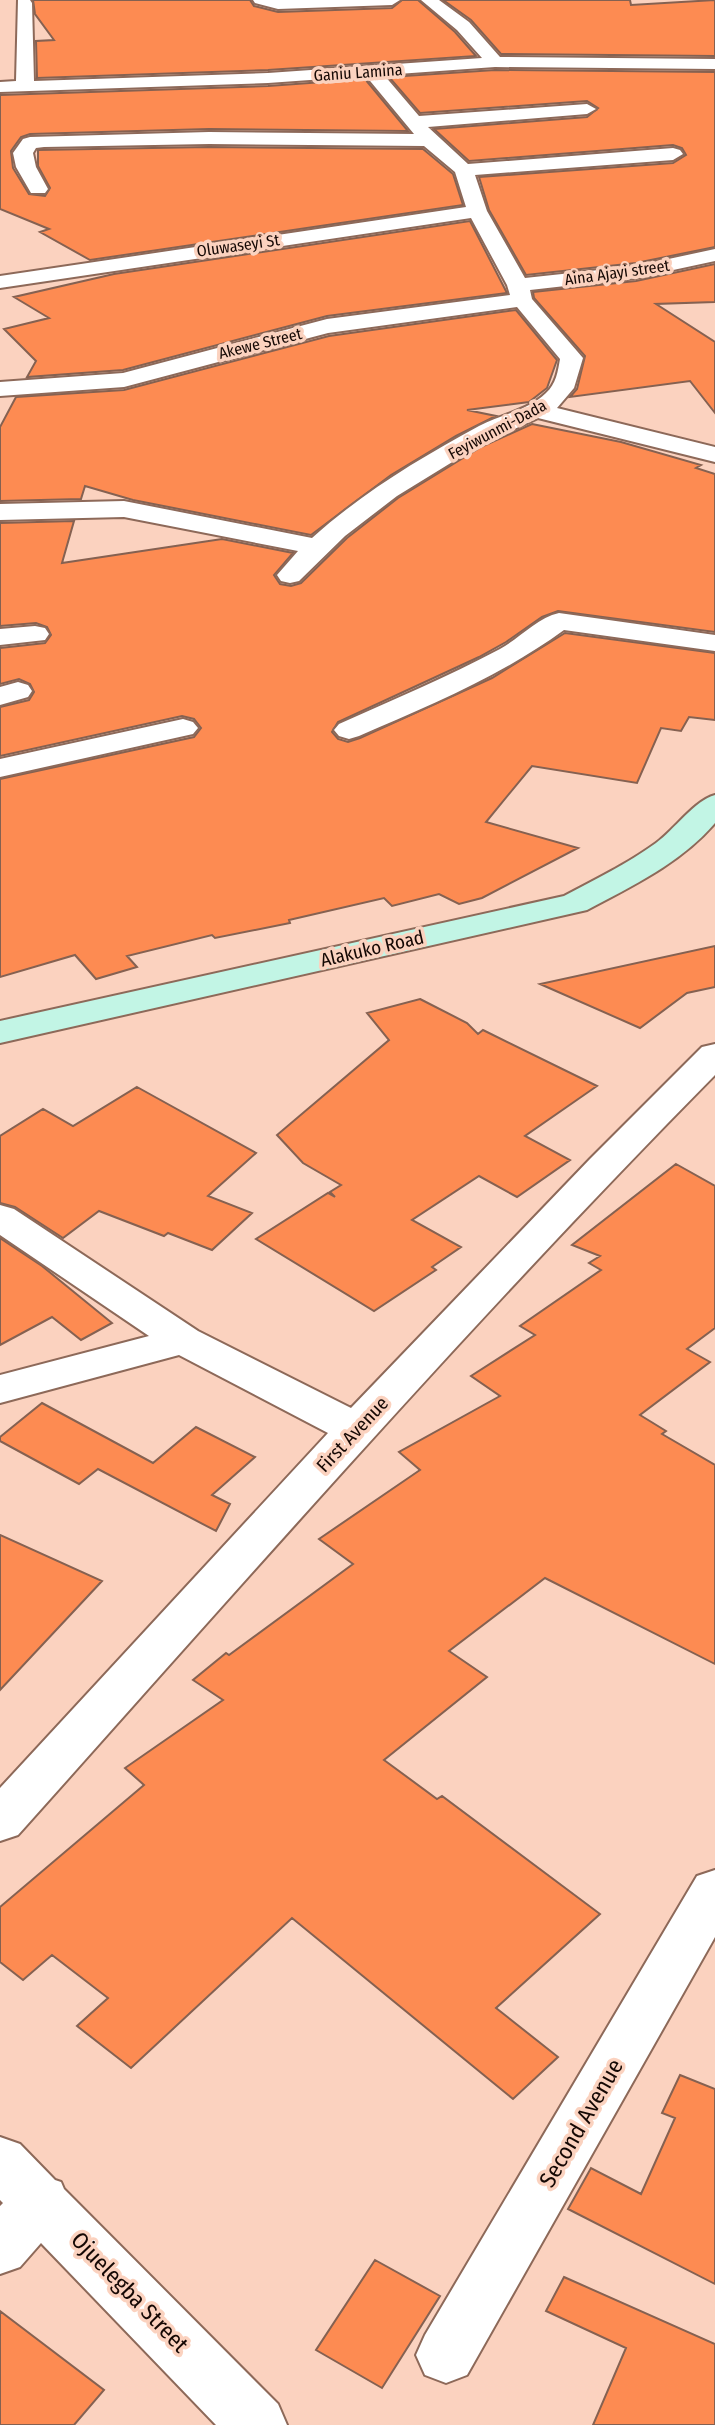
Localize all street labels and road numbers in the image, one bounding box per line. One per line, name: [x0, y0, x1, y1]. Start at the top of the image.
street label: Ganiu Lamina: [313, 60, 403, 85]
street label: Oluwaseyi St: [195, 230, 281, 261]
street label: Aina Ajayi street: [563, 256, 671, 289]
street label: Akewe Street: [217, 324, 304, 363]
street label: Feyiwunmi-Dada: [445, 396, 550, 463]
street label: Alakuko Road: [318, 925, 426, 972]
street label: First Avenue: [312, 1392, 393, 1477]
street label: Second Avenue: [533, 2054, 629, 2192]
street label: Ojuelegba Street: [65, 2226, 195, 2359]

